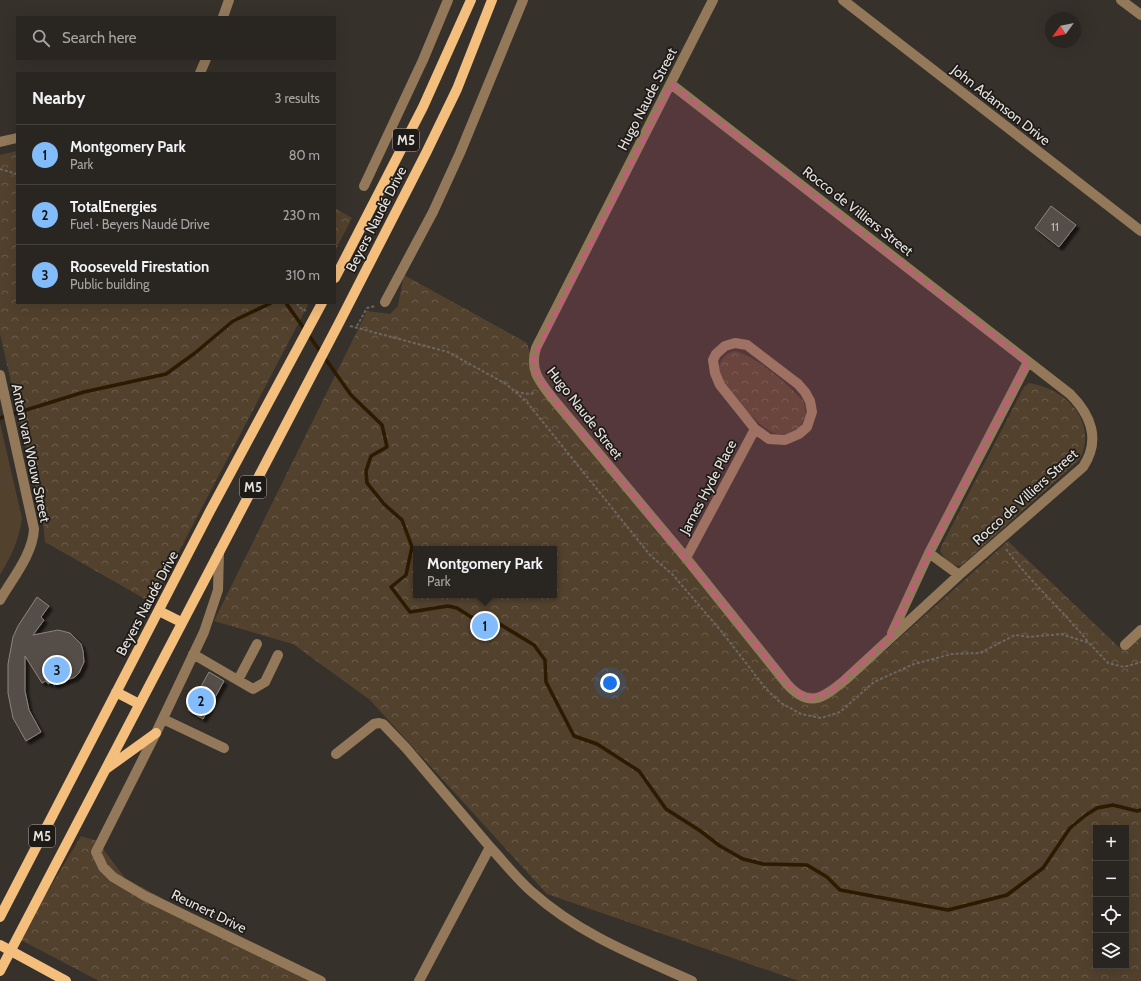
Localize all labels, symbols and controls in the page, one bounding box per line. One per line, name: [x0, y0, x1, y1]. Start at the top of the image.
north arrow: [1045, 12, 1081, 48]
search box: [16, 16, 336, 60]
icon: search: [30, 27, 52, 49]
text: Search here: [62, 29, 137, 47]
street label: Hugo Naude Street: [613, 44, 681, 153]
street label: John Adamson Drive: [947, 60, 1054, 149]
text: Nearby: [32, 88, 85, 108]
text: 3 results: [274, 90, 320, 106]
road number: M5: [393, 129, 419, 151]
text: Montgomery Park: [70, 138, 186, 156]
text: 1: [43, 147, 47, 163]
text: 80 m: [289, 147, 320, 163]
text: Park: [70, 156, 93, 172]
street label: Rocco de Villiers Street: [799, 162, 917, 260]
street label: Beyers Naudé Drive: [342, 163, 410, 275]
text: TotalEnergies: [70, 198, 157, 216]
text: 2: [42, 207, 48, 223]
text: 230 m: [283, 207, 320, 223]
text: Fuel · Beyers Naudé Drive: [70, 216, 210, 232]
house number: 11: [1051, 219, 1059, 234]
text: Rooseveld Firestation: [70, 258, 209, 276]
text: 3: [41, 267, 49, 283]
text: 310 m: [285, 267, 320, 283]
text: Public building: [70, 276, 150, 292]
street label: Hugo Naude Street: [543, 363, 627, 463]
street label: Anton van Wouw Street: [8, 382, 55, 524]
street label: James Hyde Place: [675, 437, 741, 538]
street label: Rocco de Villiers Street: [969, 445, 1082, 549]
road number: M5: [240, 476, 266, 498]
popup: [413, 546, 557, 598]
street label: Beyers Naudé Drive: [112, 547, 182, 659]
text: Montgomery Park: [427, 555, 543, 573]
text: Park: [427, 573, 451, 589]
pin: 1: [472, 611, 498, 641]
pin: 3: [44, 655, 70, 685]
your location: [600, 673, 620, 693]
pin: 2: [188, 686, 214, 716]
road number: M5: [29, 825, 55, 847]
map controls: [1093, 825, 1129, 969]
button: +: [1093, 825, 1129, 861]
button: −: [1093, 861, 1129, 897]
street label: Reunert Drive: [168, 885, 250, 937]
button: locate: [1093, 897, 1129, 933]
button: layers: [1093, 933, 1129, 969]

